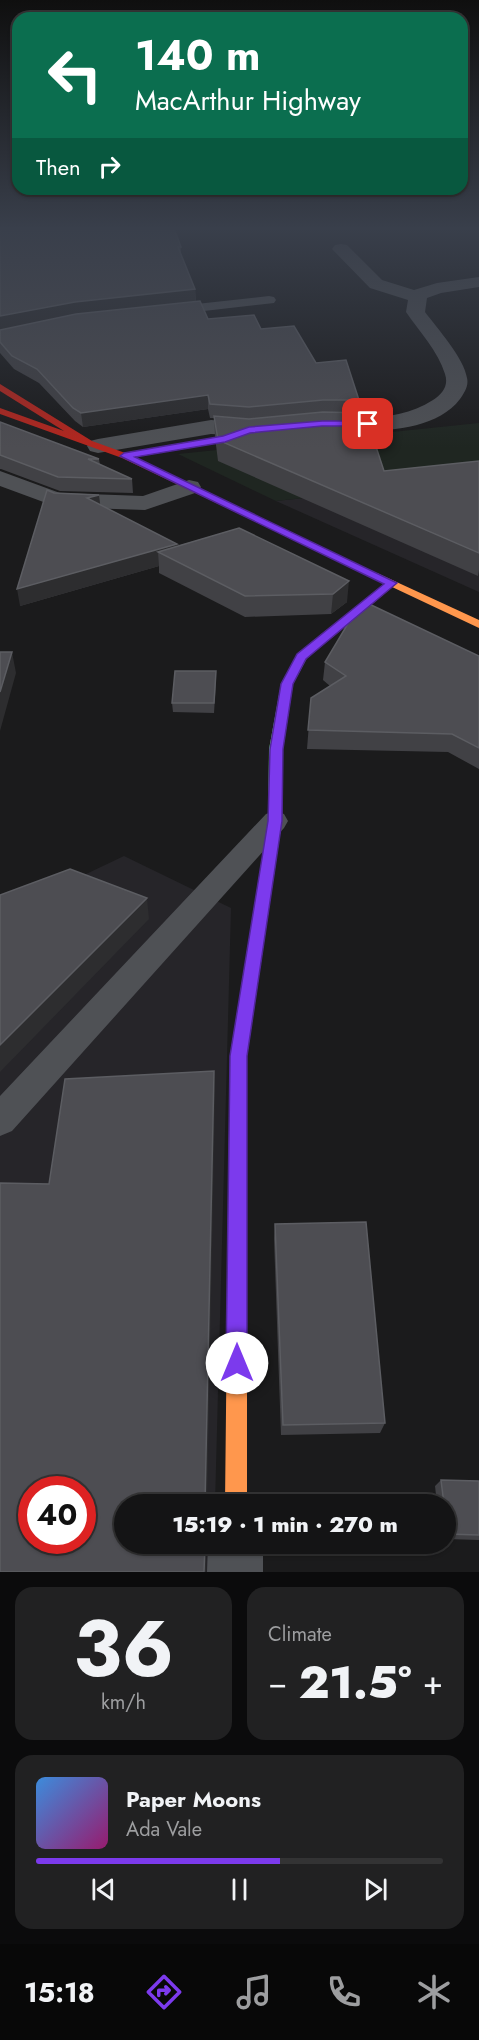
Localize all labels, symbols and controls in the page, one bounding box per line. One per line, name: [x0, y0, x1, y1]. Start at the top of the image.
text: 140 m: [135, 25, 261, 86]
icon: left: [36, 36, 114, 114]
text: MacArthur Highway: [135, 81, 361, 120]
icon: right: [93, 150, 126, 183]
text: Then: [36, 151, 81, 183]
pin: [342, 398, 393, 449]
icon: arrive: [351, 407, 384, 440]
position arrow: [205, 1331, 269, 1395]
speed limit sign: 40: [18, 1476, 96, 1554]
text: 15:19 · 1 min · 270 m: [172, 1508, 398, 1540]
text: 36: [73, 1593, 174, 1705]
text: Climate: [268, 1620, 332, 1649]
text: 21.5°: [299, 1650, 412, 1715]
text: −: [268, 1659, 287, 1706]
text: +: [423, 1659, 443, 1706]
text: km/h: [101, 1688, 146, 1717]
text: Paper Moons: [126, 1783, 261, 1815]
text: Ada Vale: [126, 1815, 202, 1844]
icon: previous: [87, 1873, 120, 1906]
icon: pause: [223, 1873, 256, 1906]
icon: next: [359, 1873, 392, 1906]
icon: directions: [143, 1971, 185, 2013]
icon: music: [233, 1971, 275, 2013]
icon: phone: [323, 1971, 365, 2013]
icon: climate: [413, 1971, 455, 2013]
text: 15:18: [24, 1973, 95, 2012]

